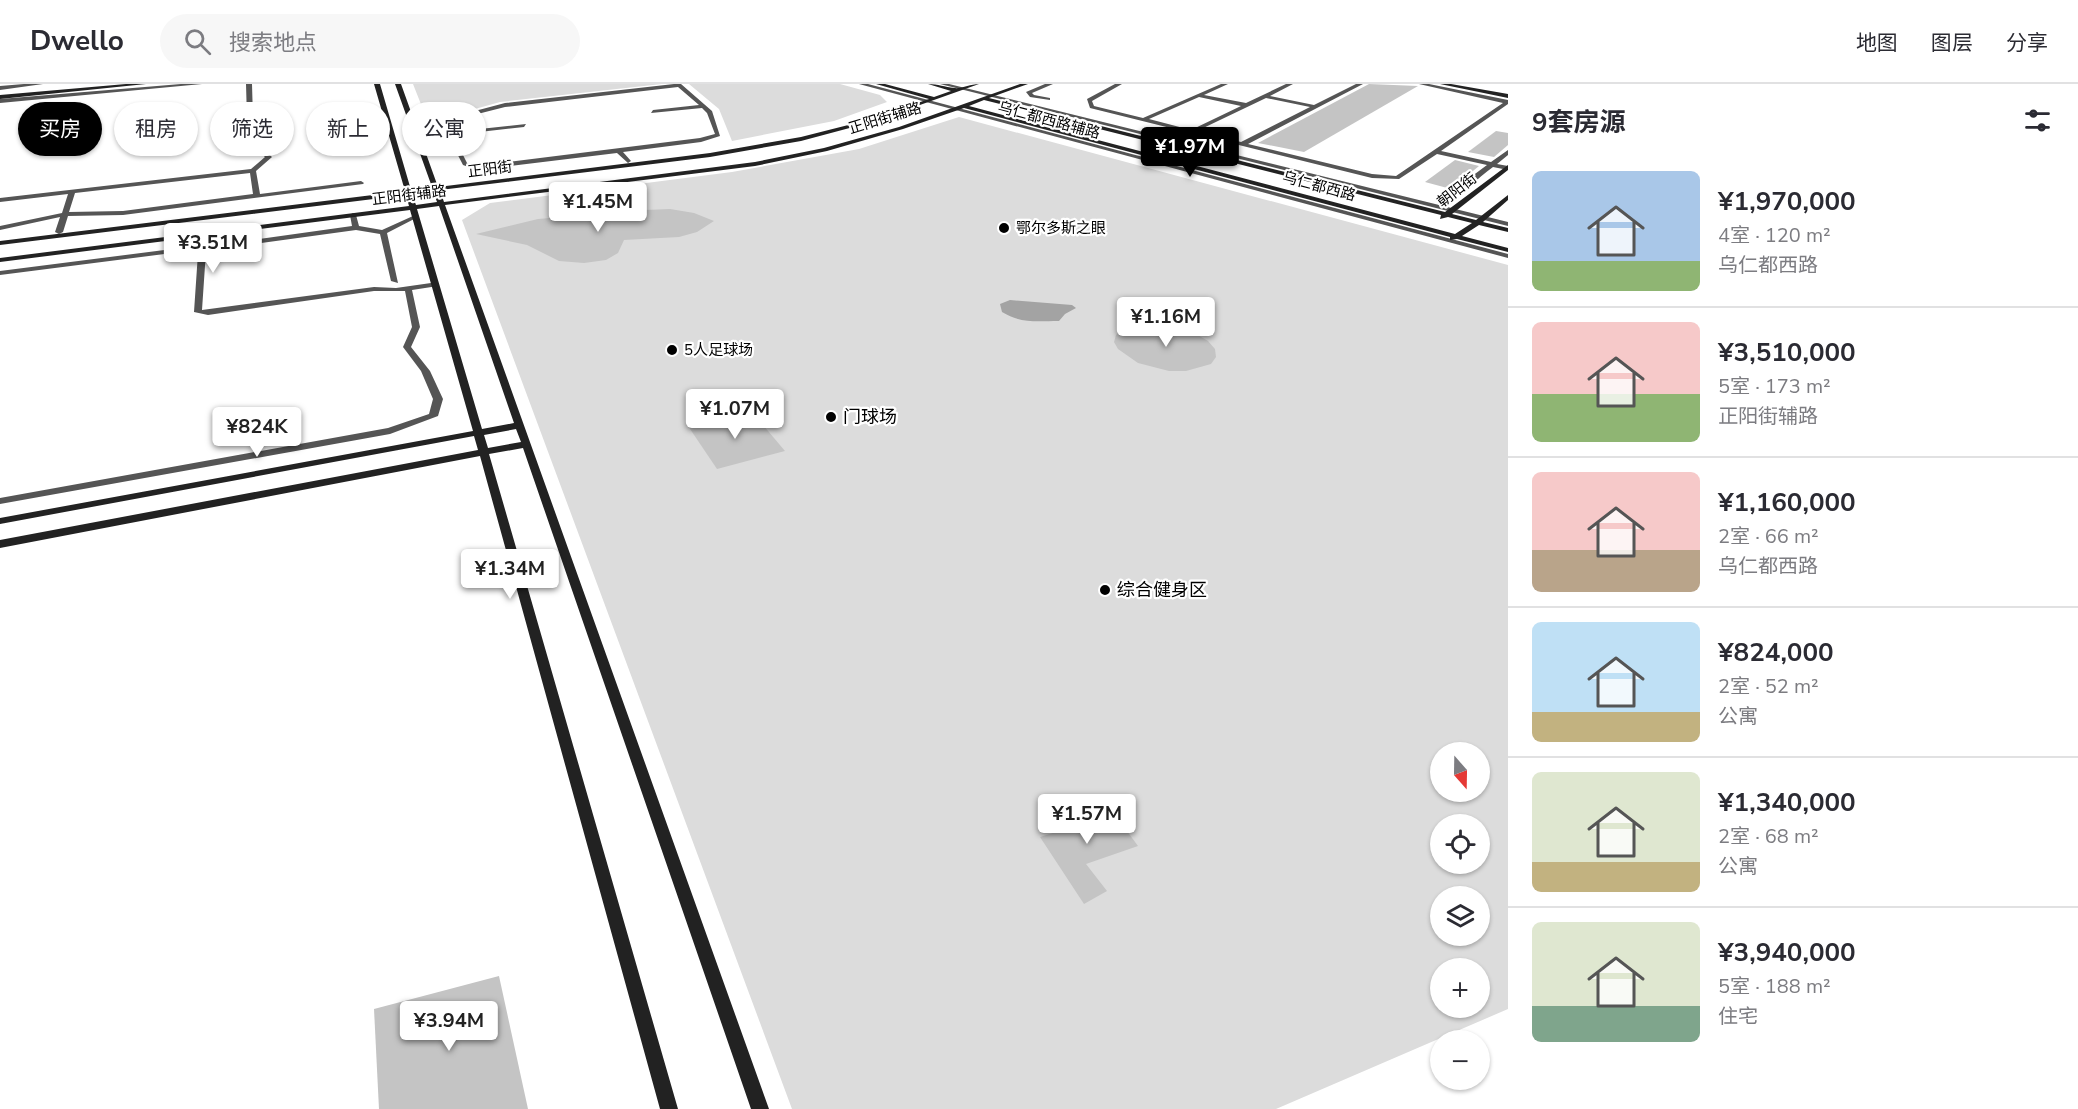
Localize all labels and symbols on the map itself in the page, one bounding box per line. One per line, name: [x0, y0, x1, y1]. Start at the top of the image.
street label: 正阳街辅路: [846, 97, 924, 139]
street label: 乌仁都西路辅路: [996, 97, 1102, 143]
pin: ¥1.97M: [1141, 127, 1239, 178]
street label: 正阳街: [466, 156, 514, 182]
street label: 乌仁都西路: [1280, 167, 1358, 205]
street label: 朝阳街: [1433, 168, 1481, 212]
street label: 正阳街辅路: [371, 181, 447, 209]
pin: ¥1.45M: [549, 182, 647, 233]
place label: 鄂尔多斯之眼: [1016, 218, 1106, 238]
marker: 鄂尔多斯之眼: [997, 221, 1011, 235]
pin: ¥3.51M: [164, 223, 262, 274]
pin: ¥1.16M: [1117, 297, 1215, 348]
place label: 5人足球场: [684, 340, 753, 360]
marker: 5人足球场: [665, 343, 679, 357]
pin: ¥1.07M: [686, 389, 784, 440]
place label: 门球场: [843, 405, 897, 429]
pin: ¥824K: [215, 407, 299, 458]
marker: 门球场: [824, 410, 838, 424]
pin: ¥1.34M: [461, 549, 559, 600]
place label: 综合健身区: [1117, 578, 1207, 602]
marker: 综合健身区: [1098, 583, 1112, 597]
north arrow: [1430, 742, 1490, 802]
pin: ¥1.57M: [1038, 794, 1136, 845]
pin: ¥3.94M: [400, 1001, 498, 1052]

